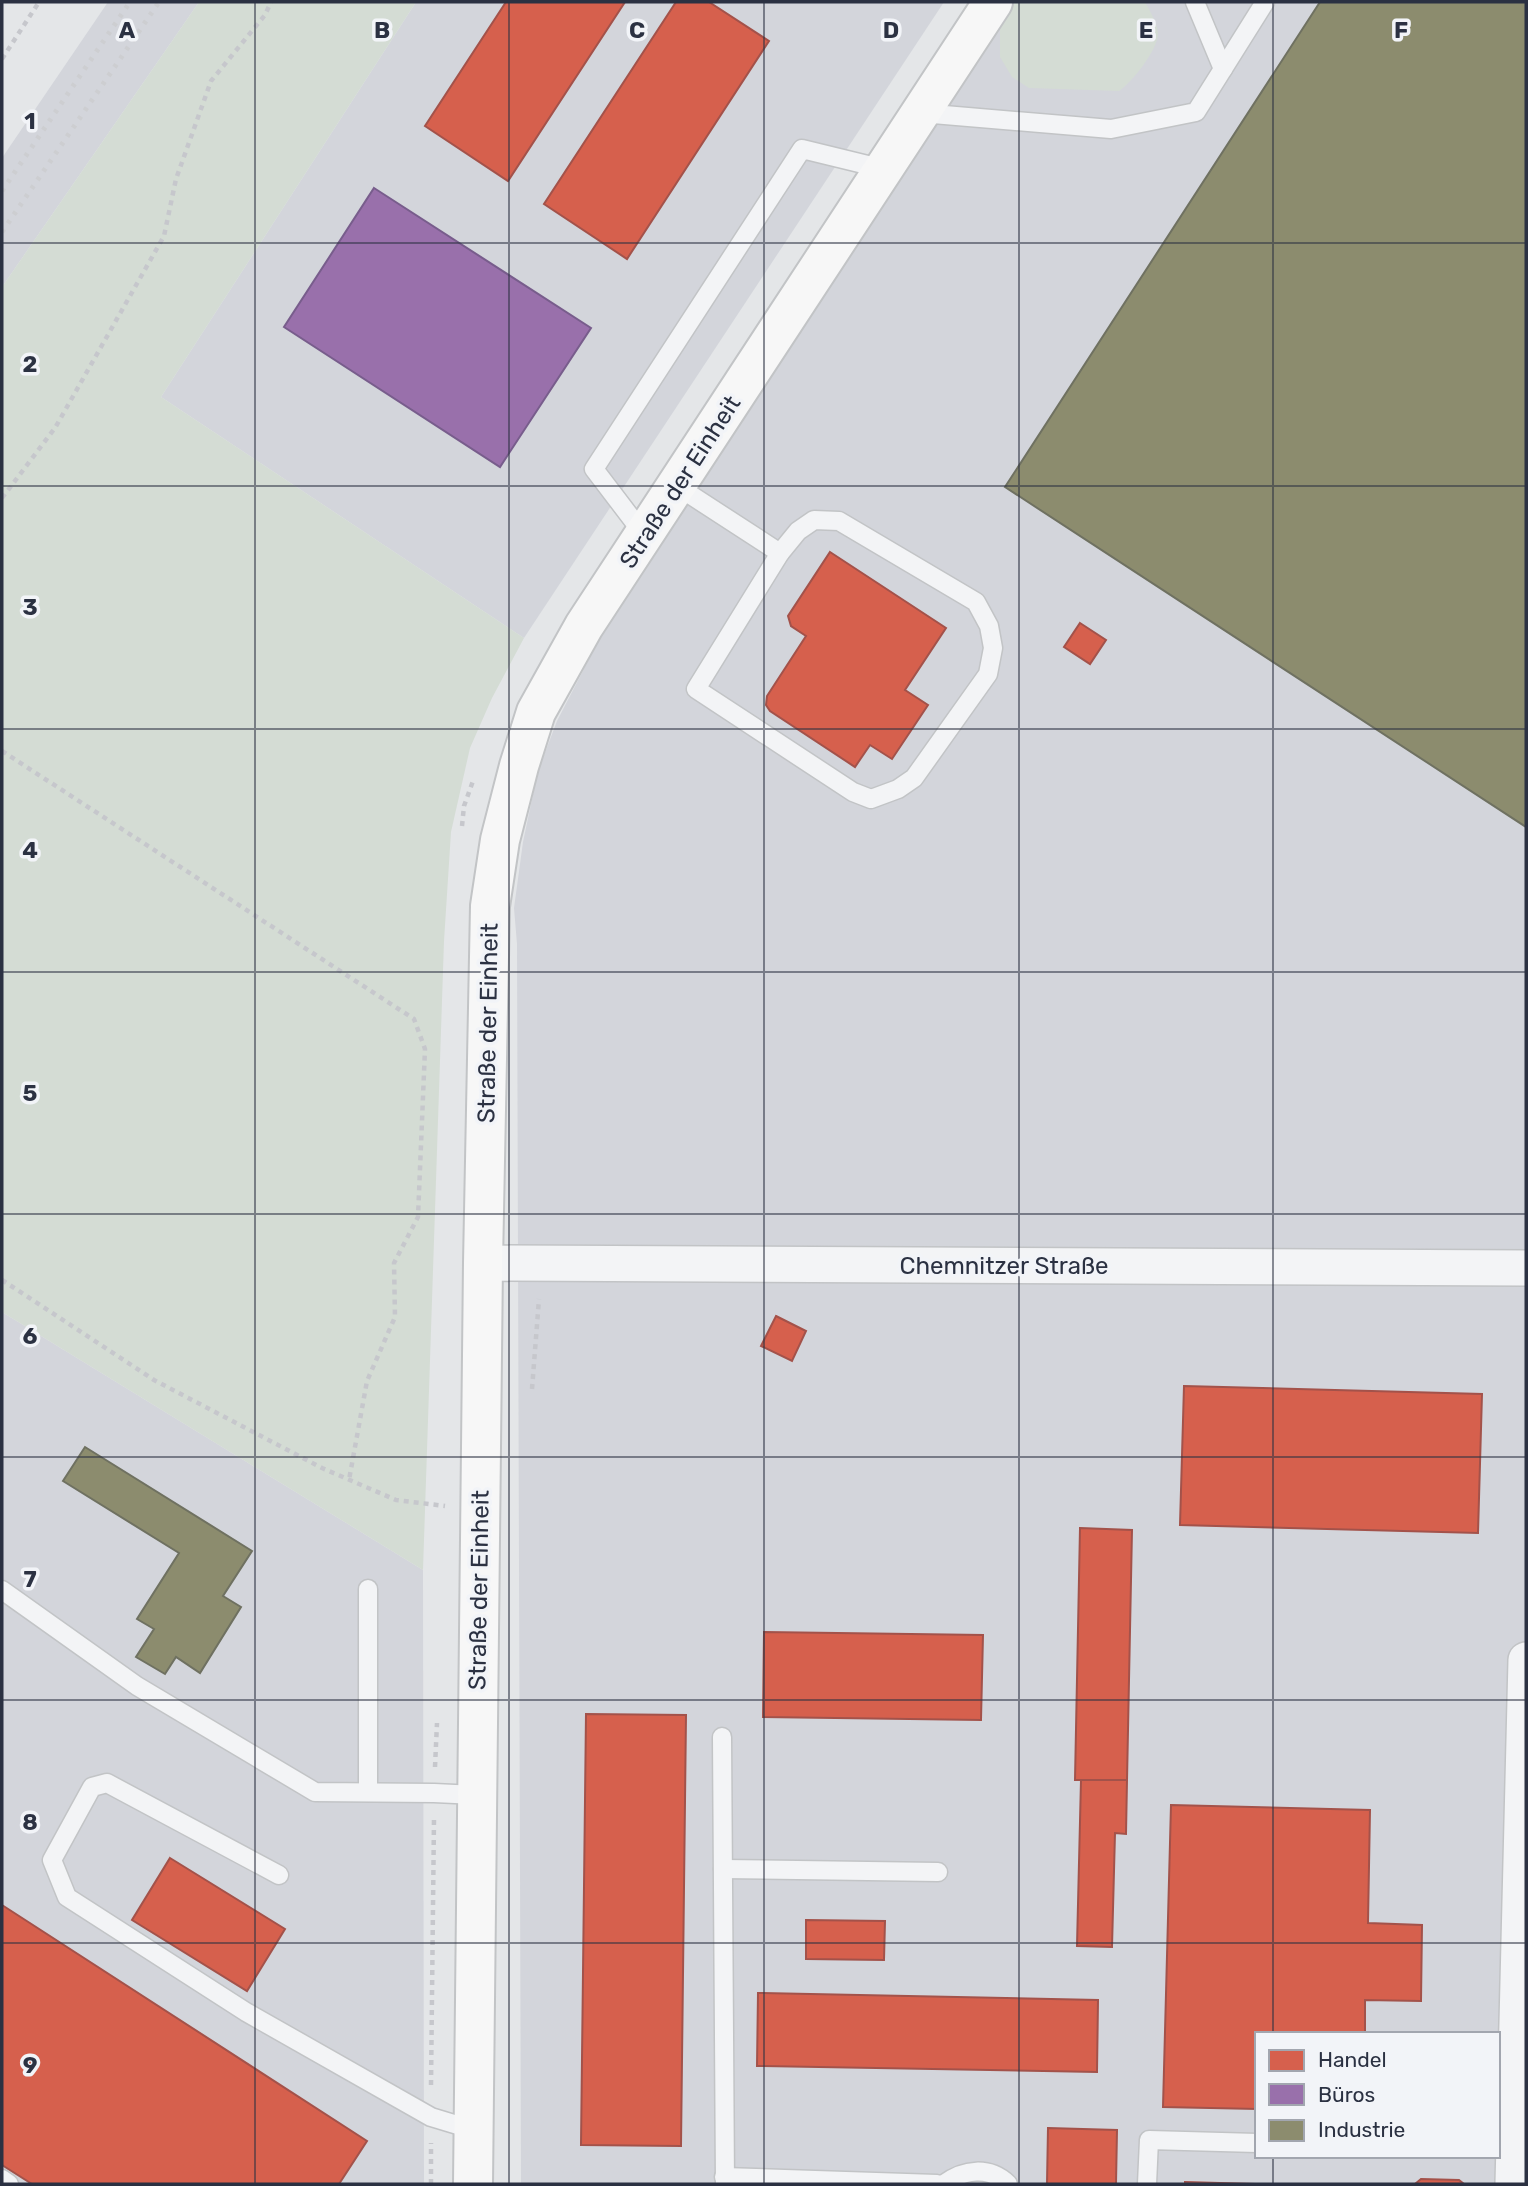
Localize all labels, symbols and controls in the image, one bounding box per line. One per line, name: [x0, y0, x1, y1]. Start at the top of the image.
text: A: [119, 16, 136, 44]
text: B: [374, 16, 390, 44]
text: C: [629, 16, 645, 44]
text: D: [883, 16, 899, 44]
text: E: [1139, 16, 1153, 44]
text: F: [1394, 16, 1408, 44]
text: 1: [24, 107, 36, 135]
text: 2: [23, 350, 37, 378]
street label: Straße der Einheit: [614, 390, 746, 574]
text: 3: [22, 593, 38, 621]
text: 4: [22, 836, 38, 864]
street label: Straße der Einheit: [472, 923, 504, 1123]
text: 5: [23, 1079, 38, 1107]
street label: Chemnitzer Straße: [899, 1252, 1109, 1280]
text: 6: [23, 1322, 38, 1350]
street label: Straße der Einheit: [463, 1490, 495, 1690]
text: 7: [23, 1565, 37, 1593]
text: 8: [22, 1808, 38, 1836]
legend: [1255, 2032, 1500, 2158]
text: Handel: [1318, 2047, 1387, 2072]
text: 9: [23, 2051, 37, 2079]
text: Büros: [1318, 2082, 1375, 2107]
text: Industrie: [1318, 2117, 1405, 2142]

